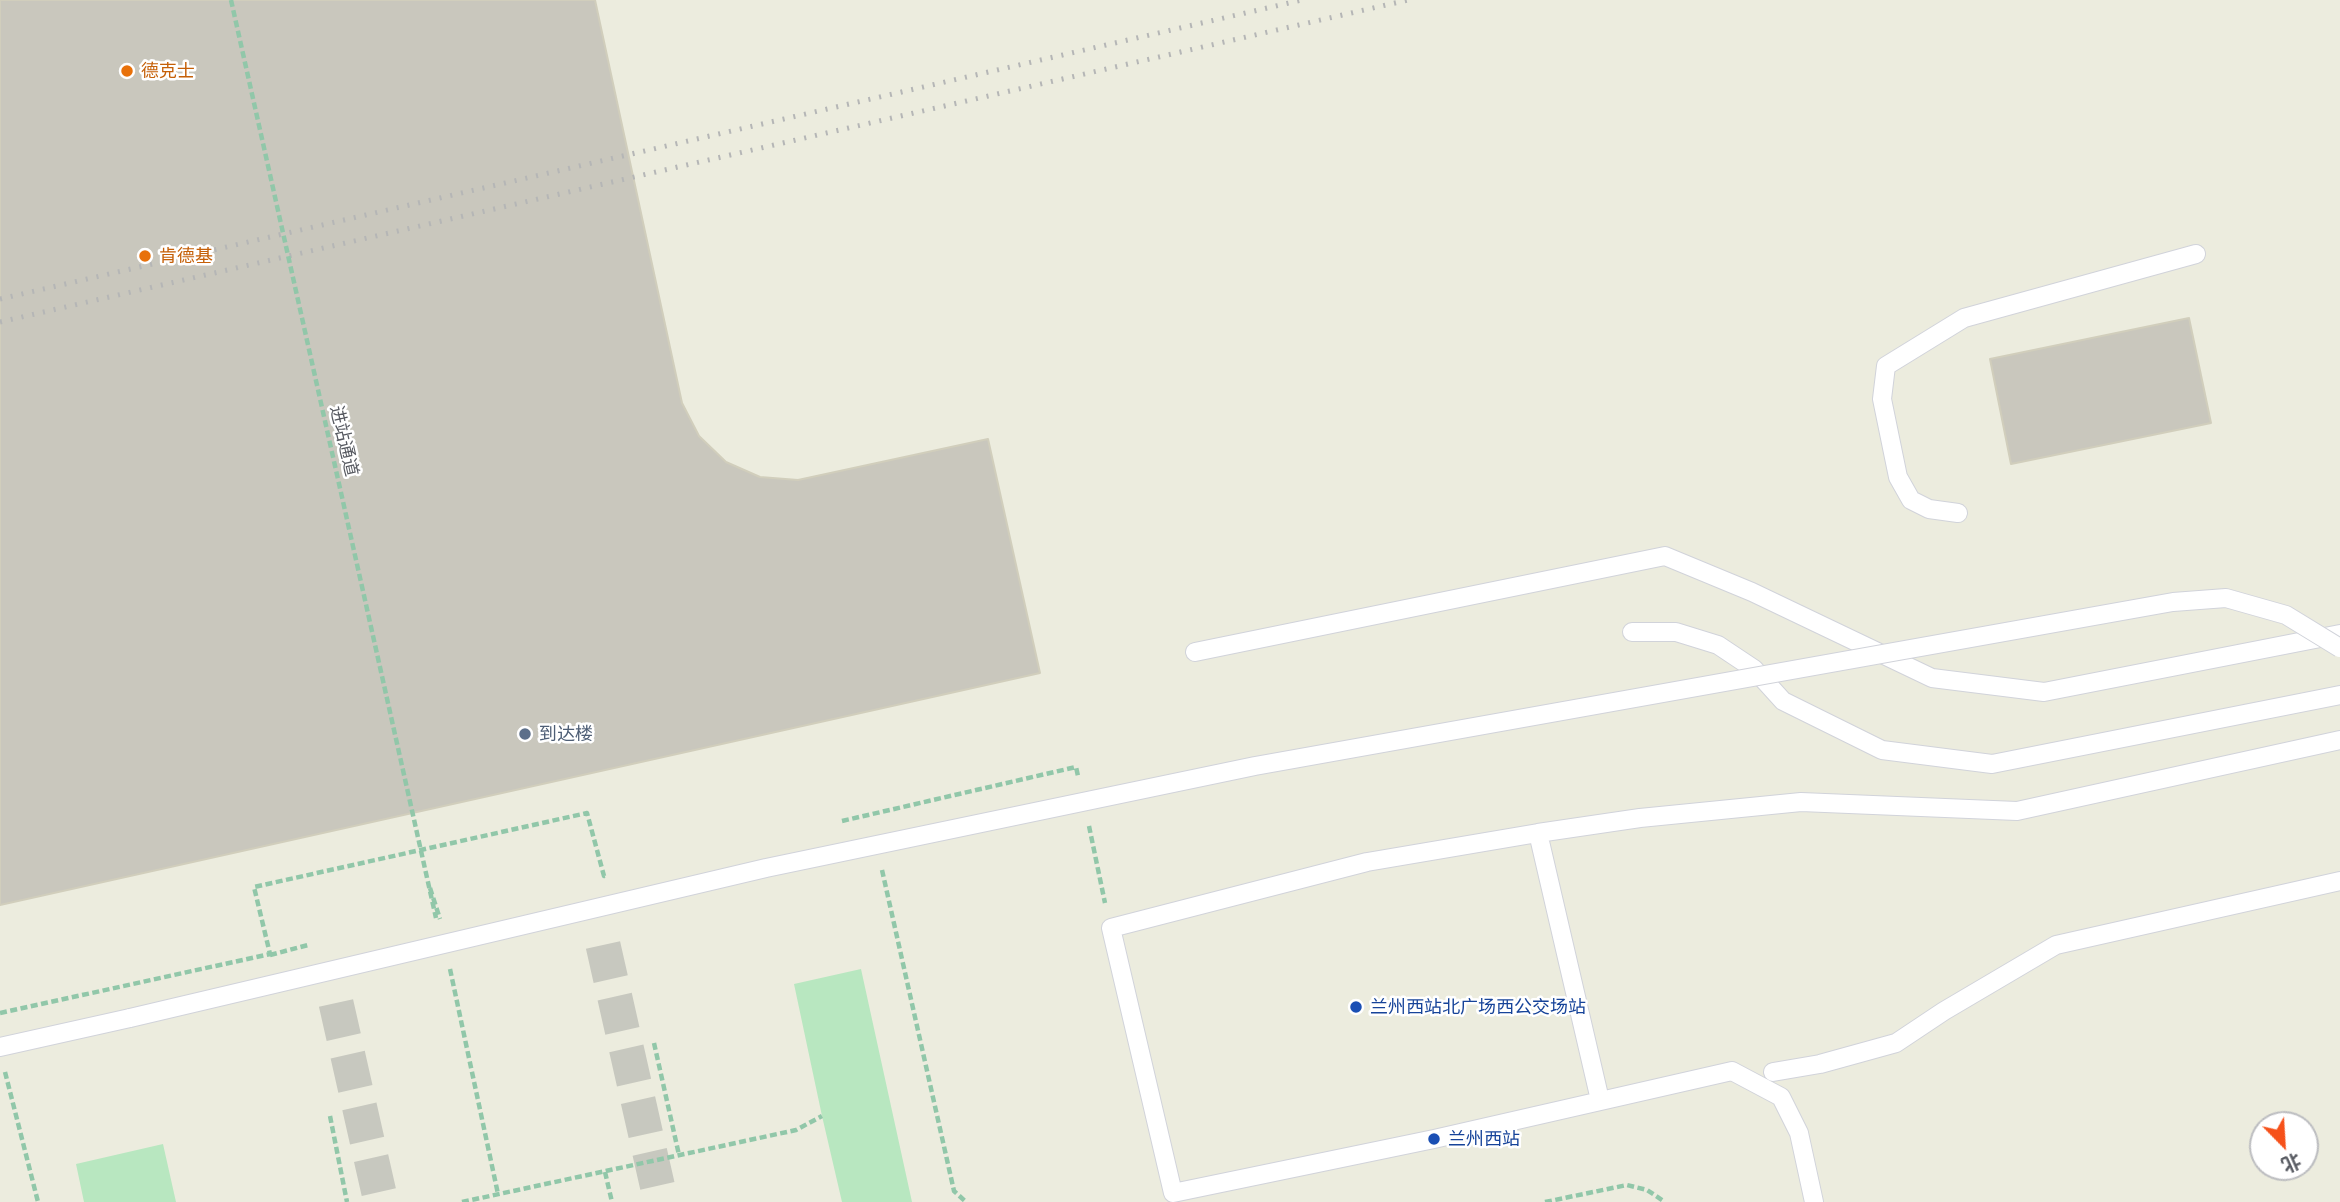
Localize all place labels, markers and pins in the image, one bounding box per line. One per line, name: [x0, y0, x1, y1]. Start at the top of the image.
place label: 德克士: [141, 60, 195, 82]
marker: 德克士: [119, 63, 135, 79]
place label: 肯德基: [159, 245, 213, 267]
marker: 肯德基: [137, 248, 153, 264]
place label: 到达楼: [539, 723, 593, 745]
marker: 到达楼: [517, 726, 533, 742]
place label: 兰州西站北广场西公交场站: [1370, 996, 1586, 1018]
marker: 兰州西站北广场西公交场站: [1348, 999, 1364, 1015]
place label: 兰州西站: [1448, 1128, 1520, 1150]
marker: 兰州西站: [1426, 1131, 1442, 1147]

